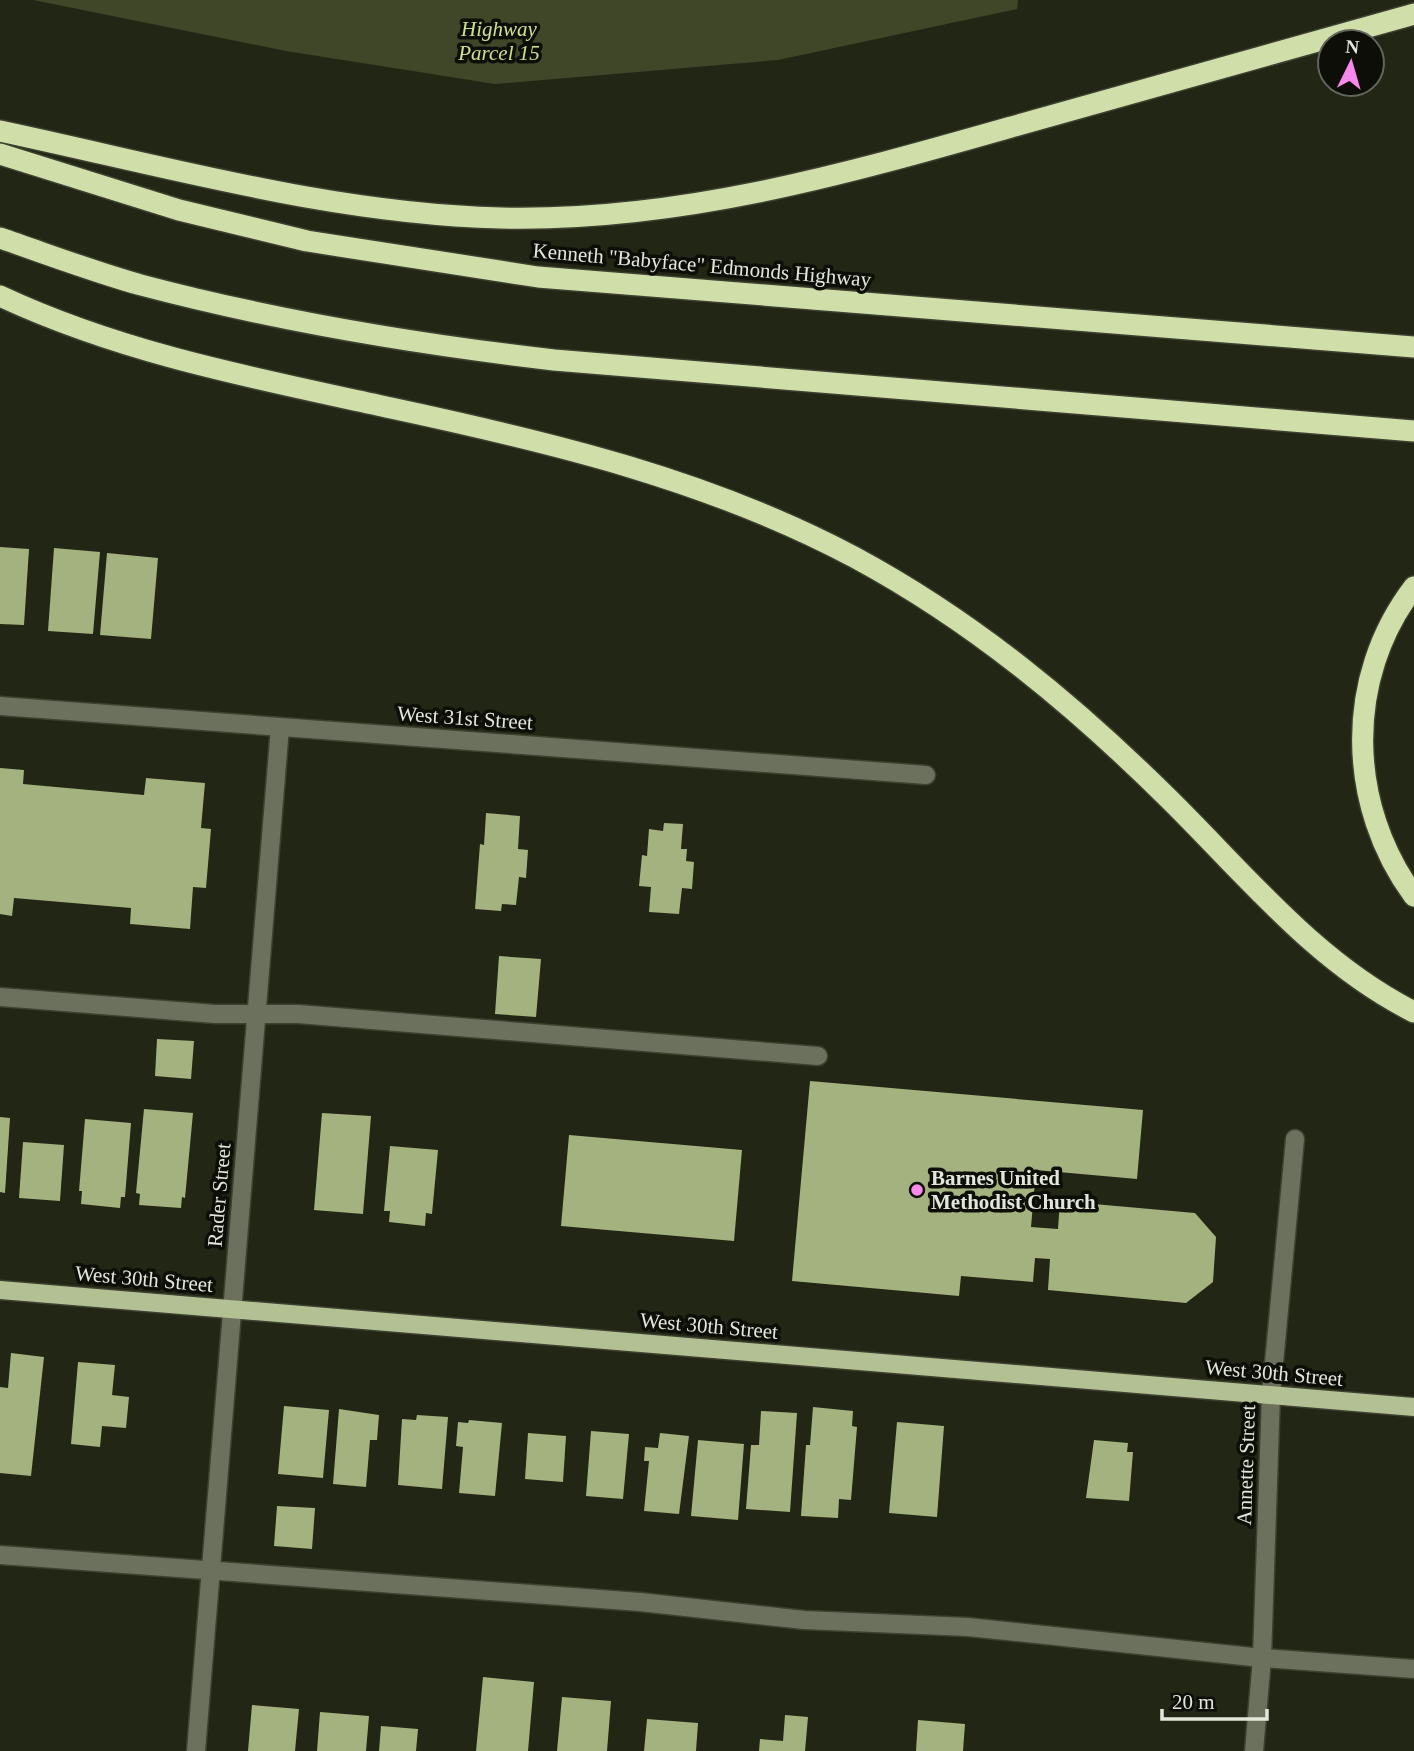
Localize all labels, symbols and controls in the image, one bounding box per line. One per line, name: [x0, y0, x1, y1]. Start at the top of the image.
park label: Highway Parcel 15: [457, 17, 540, 65]
north arrow: [1316, 28, 1386, 98]
text: N: [1345, 36, 1360, 58]
street label: Kenneth "Babyface" Edmonds Highway: [532, 238, 873, 292]
street label: West 31st Street: [396, 701, 534, 735]
street label: Rader Street: [202, 1142, 236, 1248]
place label: Barnes United Methodist Church: [931, 1166, 1096, 1214]
marker: Barnes United Methodist Church: [909, 1182, 925, 1198]
street label: West 30th Street: [74, 1261, 214, 1297]
street label: West 30th Street: [639, 1308, 779, 1344]
street label: West 30th Street: [1204, 1355, 1344, 1391]
street label: Annette Street: [1232, 1404, 1260, 1526]
scale bar: [1162, 1678, 1267, 1722]
text: 20 m: [1172, 1690, 1215, 1714]

